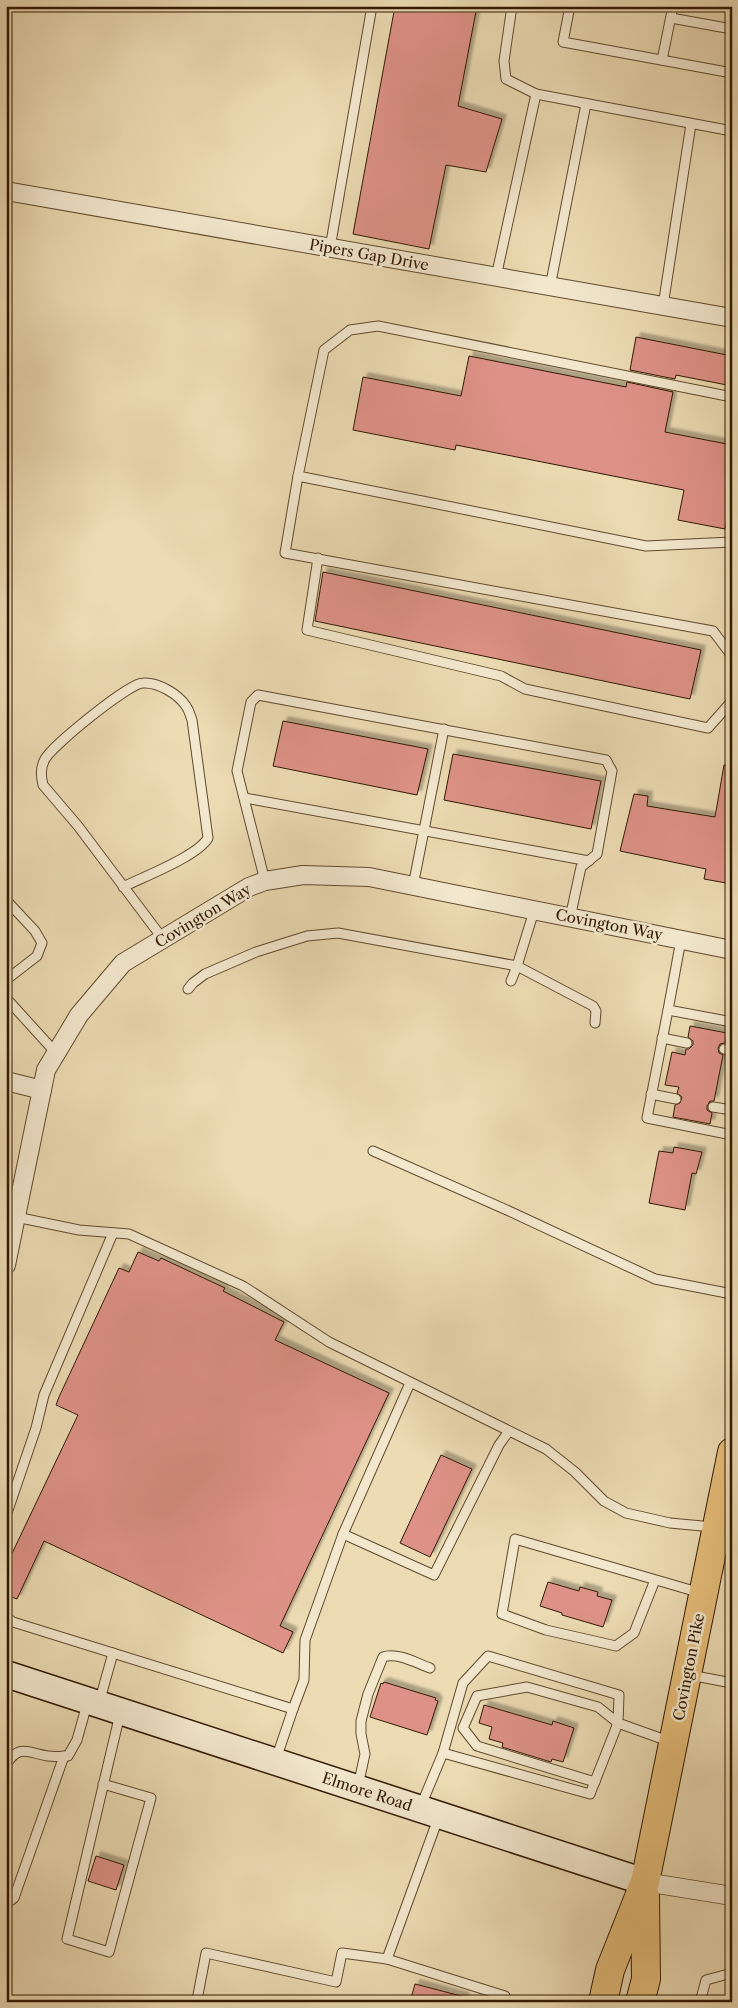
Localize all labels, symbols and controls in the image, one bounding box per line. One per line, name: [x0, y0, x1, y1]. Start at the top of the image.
street label: Pipers Gap Drive: [308, 235, 430, 274]
street label: Covington Way: [151, 879, 255, 952]
street label: Covington Way: [554, 905, 665, 944]
street label: Covington Pike: [669, 1612, 708, 1722]
street label: Elmore Road: [320, 1768, 415, 1815]

